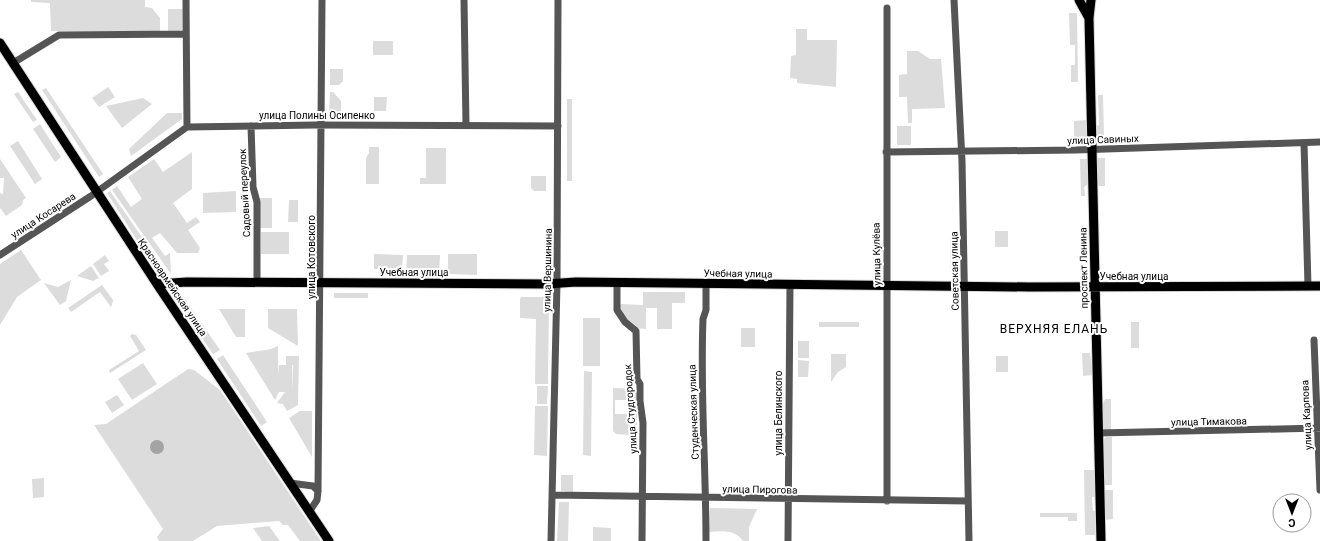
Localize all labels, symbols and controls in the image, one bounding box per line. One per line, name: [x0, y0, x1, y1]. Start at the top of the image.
street label: улица Полины Осипенко: [259, 110, 375, 121]
street label: улица Савиных: [1067, 133, 1139, 146]
street label: Садовый переулок: [237, 148, 252, 238]
street label: улица Косарева: [9, 190, 78, 240]
street label: улица Котовского: [306, 215, 317, 299]
street label: улица Кулёва: [870, 222, 883, 286]
street label: проспект Ленина: [1077, 227, 1090, 309]
street label: улица Вершинина: [541, 228, 554, 312]
street label: Советская улица: [948, 231, 961, 311]
street label: Красноармейская улица: [136, 236, 209, 338]
street label: Учебная улица: [380, 267, 449, 278]
street label: Учебная улица: [703, 267, 773, 280]
street label: Учебная улица: [1100, 271, 1169, 282]
district label: ВЕРХНЯЯ ЕЛАНЬ: [1000, 322, 1108, 336]
street label: улица Студгородок: [622, 363, 639, 454]
street label: Студенческая улица: [686, 364, 701, 460]
street label: улица Белинского: [773, 370, 784, 455]
street label: улица Карпова: [1299, 380, 1314, 450]
street label: улица Тимакова: [1171, 415, 1247, 428]
street label: улица Пирогова: [722, 483, 798, 496]
north arrow: [1272, 493, 1312, 533]
text: С: [1288, 516, 1296, 529]

